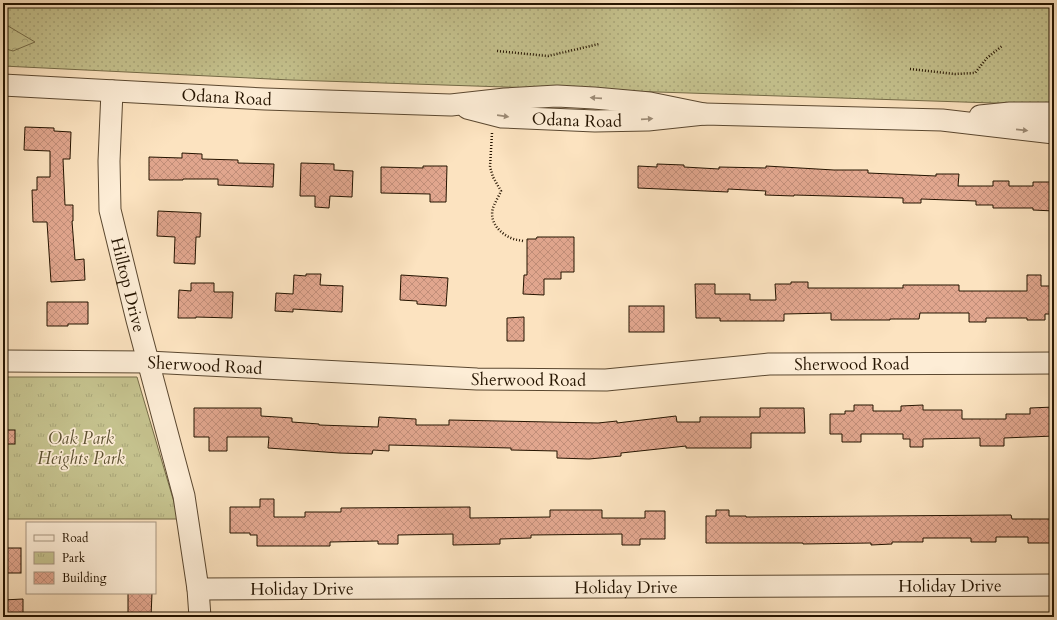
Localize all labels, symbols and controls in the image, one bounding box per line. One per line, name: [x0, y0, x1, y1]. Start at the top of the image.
street label: Odana Road: [181, 84, 272, 111]
one-way arrow: [590, 95, 602, 101]
street label: Odana Road: [531, 107, 622, 133]
one-way arrow: [497, 113, 509, 119]
one-way arrow: [641, 116, 653, 123]
one-way arrow: [1016, 126, 1028, 133]
street label: Hilltop Drive: [105, 235, 151, 335]
street label: Sherwood Road: [147, 351, 263, 380]
street label: Sherwood Road: [794, 353, 909, 376]
street label: Sherwood Road: [470, 368, 586, 392]
park label: Oak Park Heights Park: [37, 427, 125, 470]
legend: [26, 522, 156, 594]
text: Road: [62, 530, 89, 546]
text: Park: [62, 550, 86, 566]
text: Building: [62, 570, 107, 586]
street label: Holiday Drive: [898, 574, 1002, 598]
street label: Holiday Drive: [574, 576, 678, 599]
street label: Holiday Drive: [250, 577, 354, 601]

